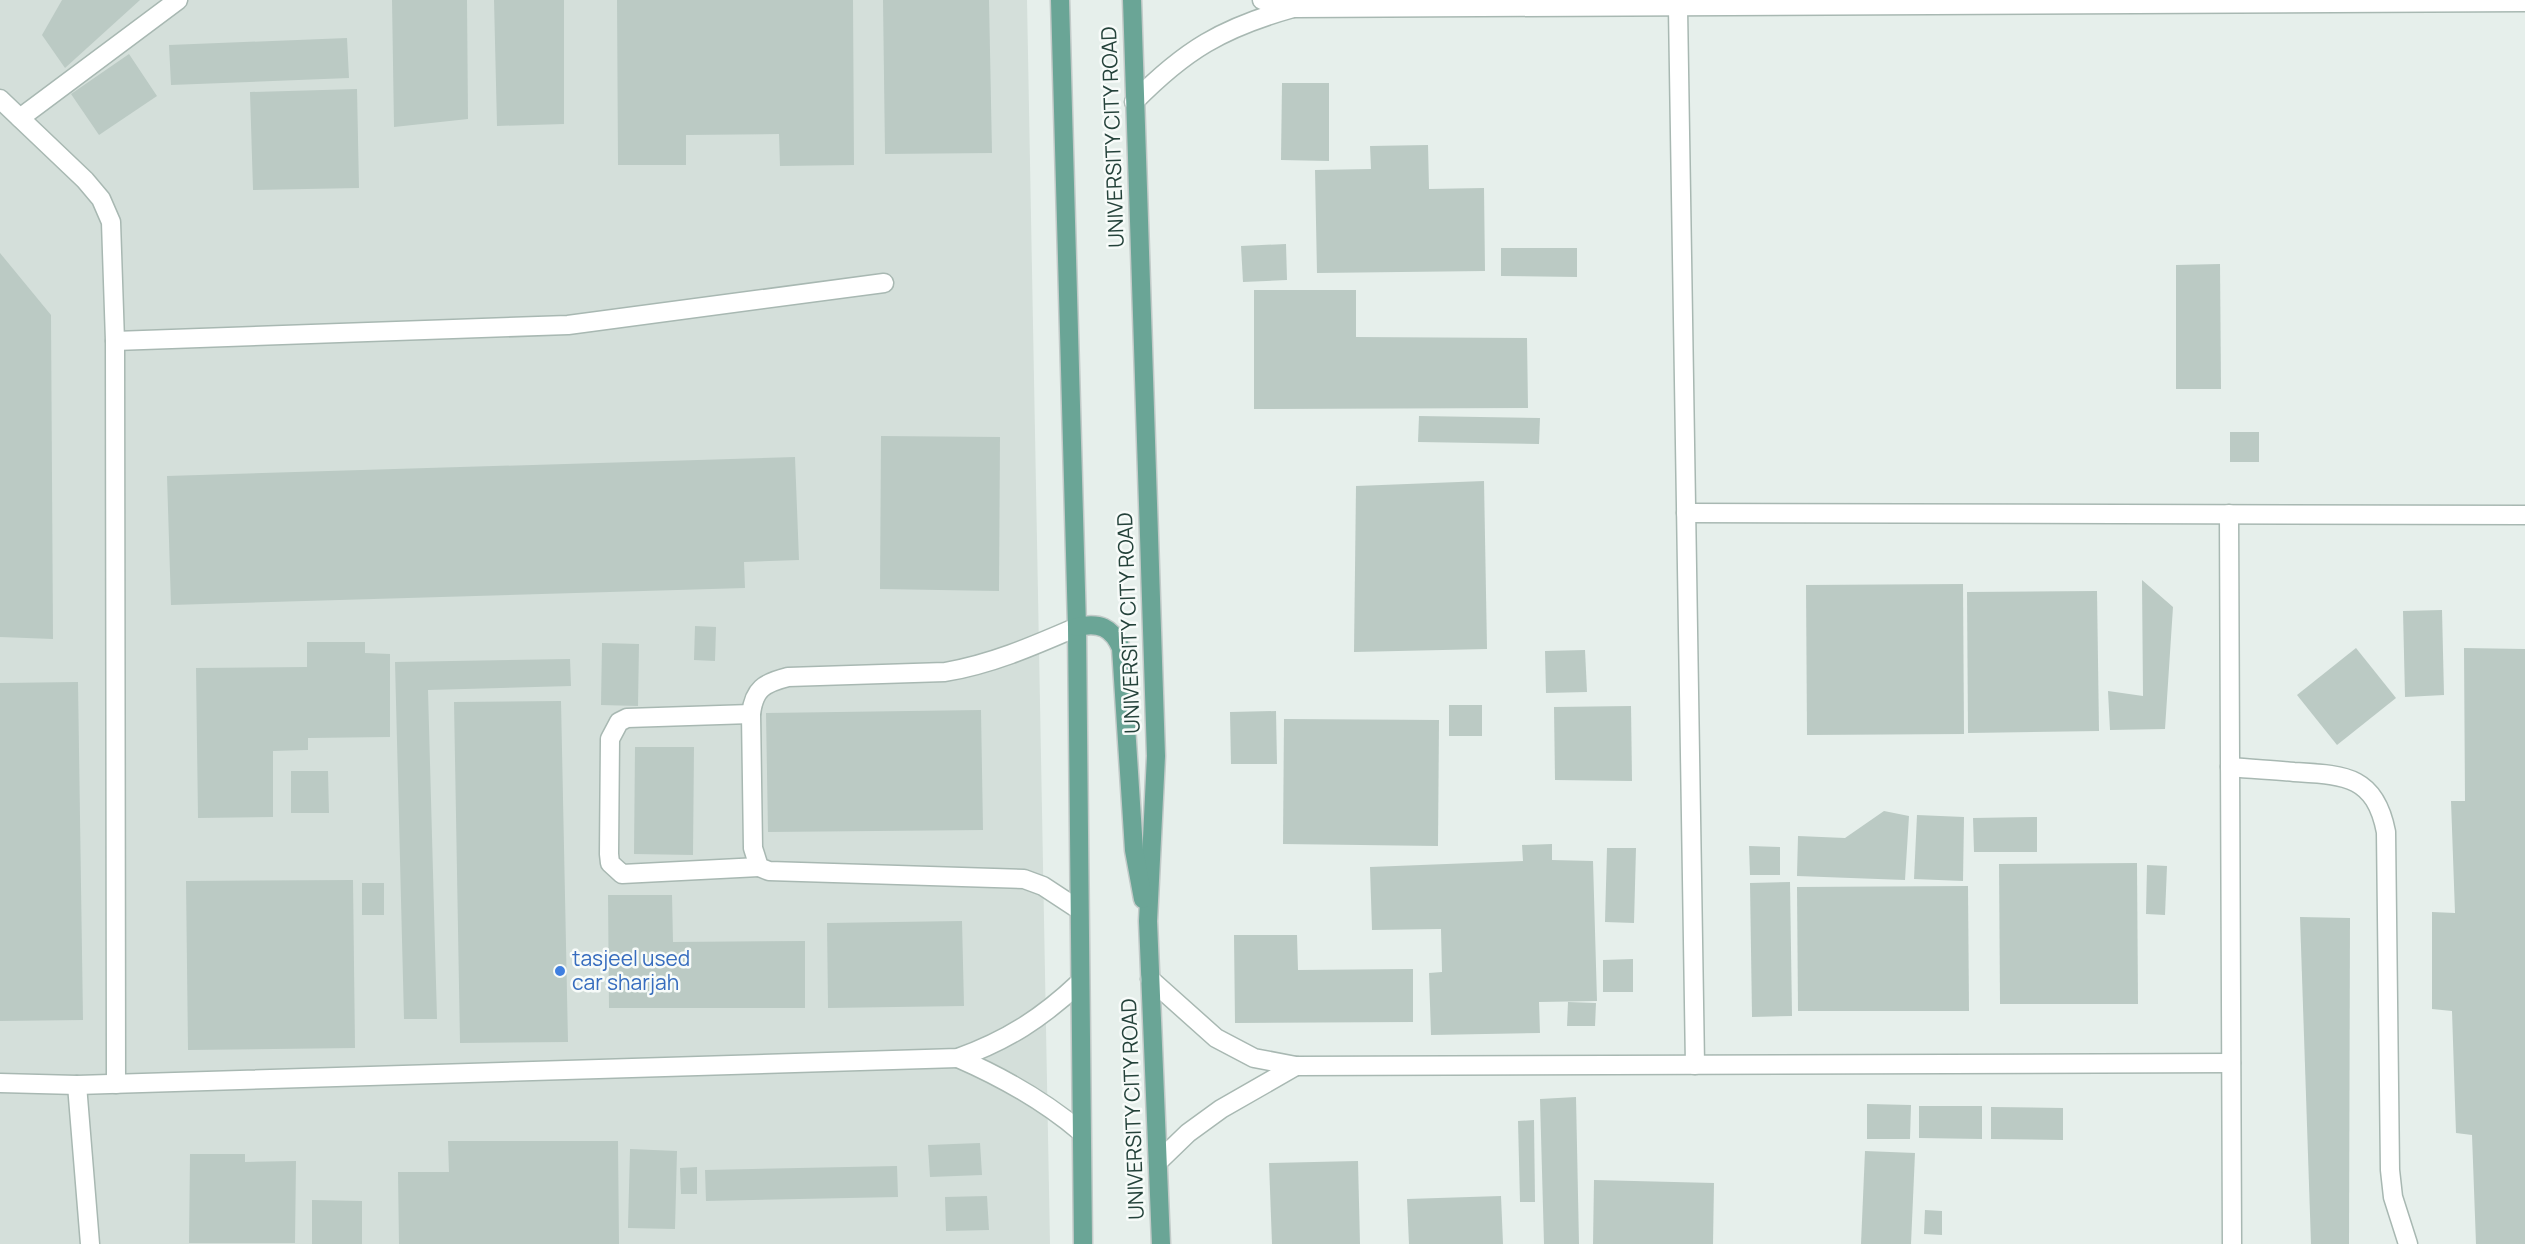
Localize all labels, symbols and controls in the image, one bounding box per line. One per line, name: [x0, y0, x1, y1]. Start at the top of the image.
street label: UNIVERSITY CITY ROAD: [1094, 26, 1130, 248]
street label: UNIVERSITY CITY ROAD: [1110, 512, 1146, 734]
place label: tasjeel used car sharjah: [572, 944, 690, 996]
marker: tasjeel used car sharjah: [553, 964, 567, 978]
street label: UNIVERSITY CITY ROAD: [1114, 998, 1150, 1220]

